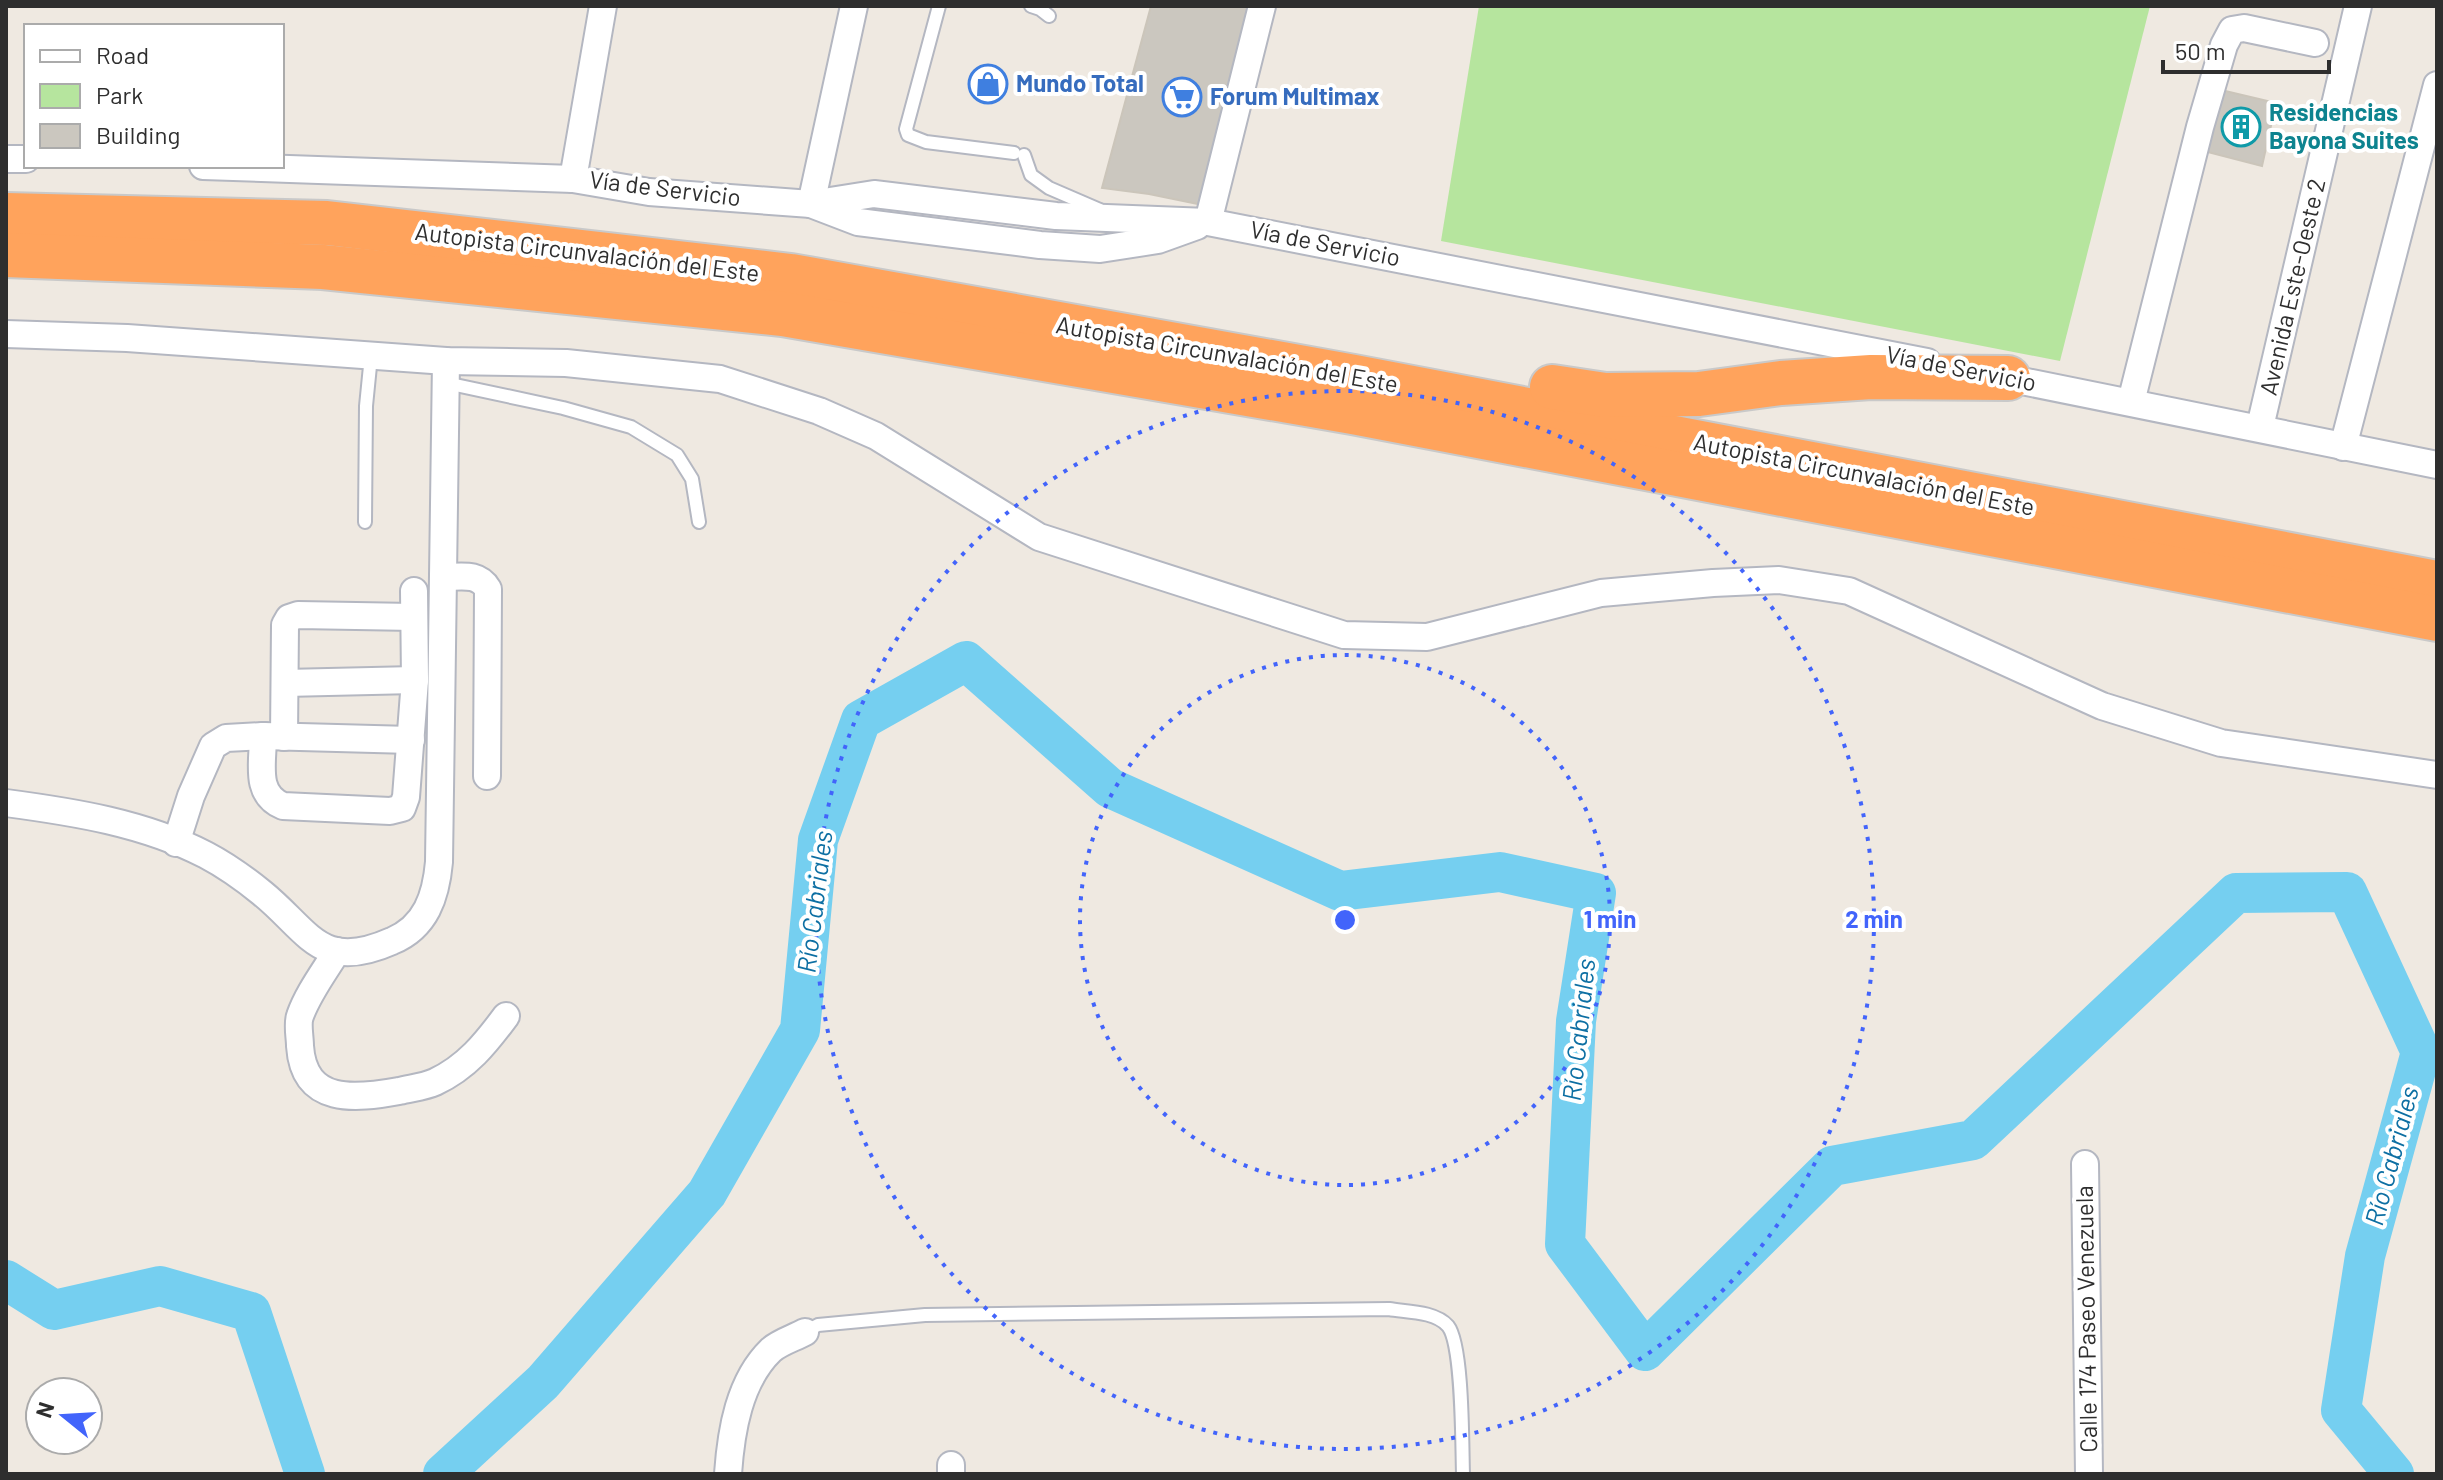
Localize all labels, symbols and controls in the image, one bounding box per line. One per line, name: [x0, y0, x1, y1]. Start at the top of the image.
legend: [24, 24, 284, 168]
scale bar: [2163, 24, 2329, 74]
text: 50 m: [2175, 36, 2226, 65]
text: Road: [96, 40, 149, 69]
shop icon: Mundo Total: [967, 63, 1009, 105]
place label: Mundo Total: [1016, 68, 1144, 97]
supermarket icon: Forum Multimax: [1161, 76, 1203, 118]
text: Park: [96, 80, 143, 109]
place label: Forum Multimax: [1210, 81, 1380, 110]
place label: Residencias Bayona Suites: [2269, 97, 2419, 154]
building icon: Residencias Bayona Suites: [2220, 106, 2262, 148]
text: Building: [96, 120, 180, 149]
street label: Vía de Servicio: [588, 164, 743, 211]
street label: Avenida Este-Oeste 2: [2253, 176, 2331, 398]
street label: Vía de Servicio: [1248, 214, 1403, 271]
street label: Autopista Circunvalación del Este: [413, 216, 761, 287]
street label: Autopista Circunvalación del Este: [1054, 309, 1401, 398]
street label: Vía de Servicio: [1884, 339, 2039, 396]
street label: Autopista Circunvalación del Este: [1691, 426, 2037, 521]
water label: Río Cabriales: [789, 829, 838, 975]
text: 1 min: [1584, 904, 1636, 933]
text: 2 min: [1845, 904, 1903, 933]
centre of rings: [1331, 906, 1359, 934]
water label: Río Cabriales: [1555, 957, 1600, 1102]
water label: Río Cabriales: [2357, 1083, 2424, 1229]
street label: Calle 174 Paseo Venezuela: [2069, 1185, 2102, 1453]
north arrow: [24, 1376, 104, 1456]
text: N: [29, 1399, 59, 1420]

